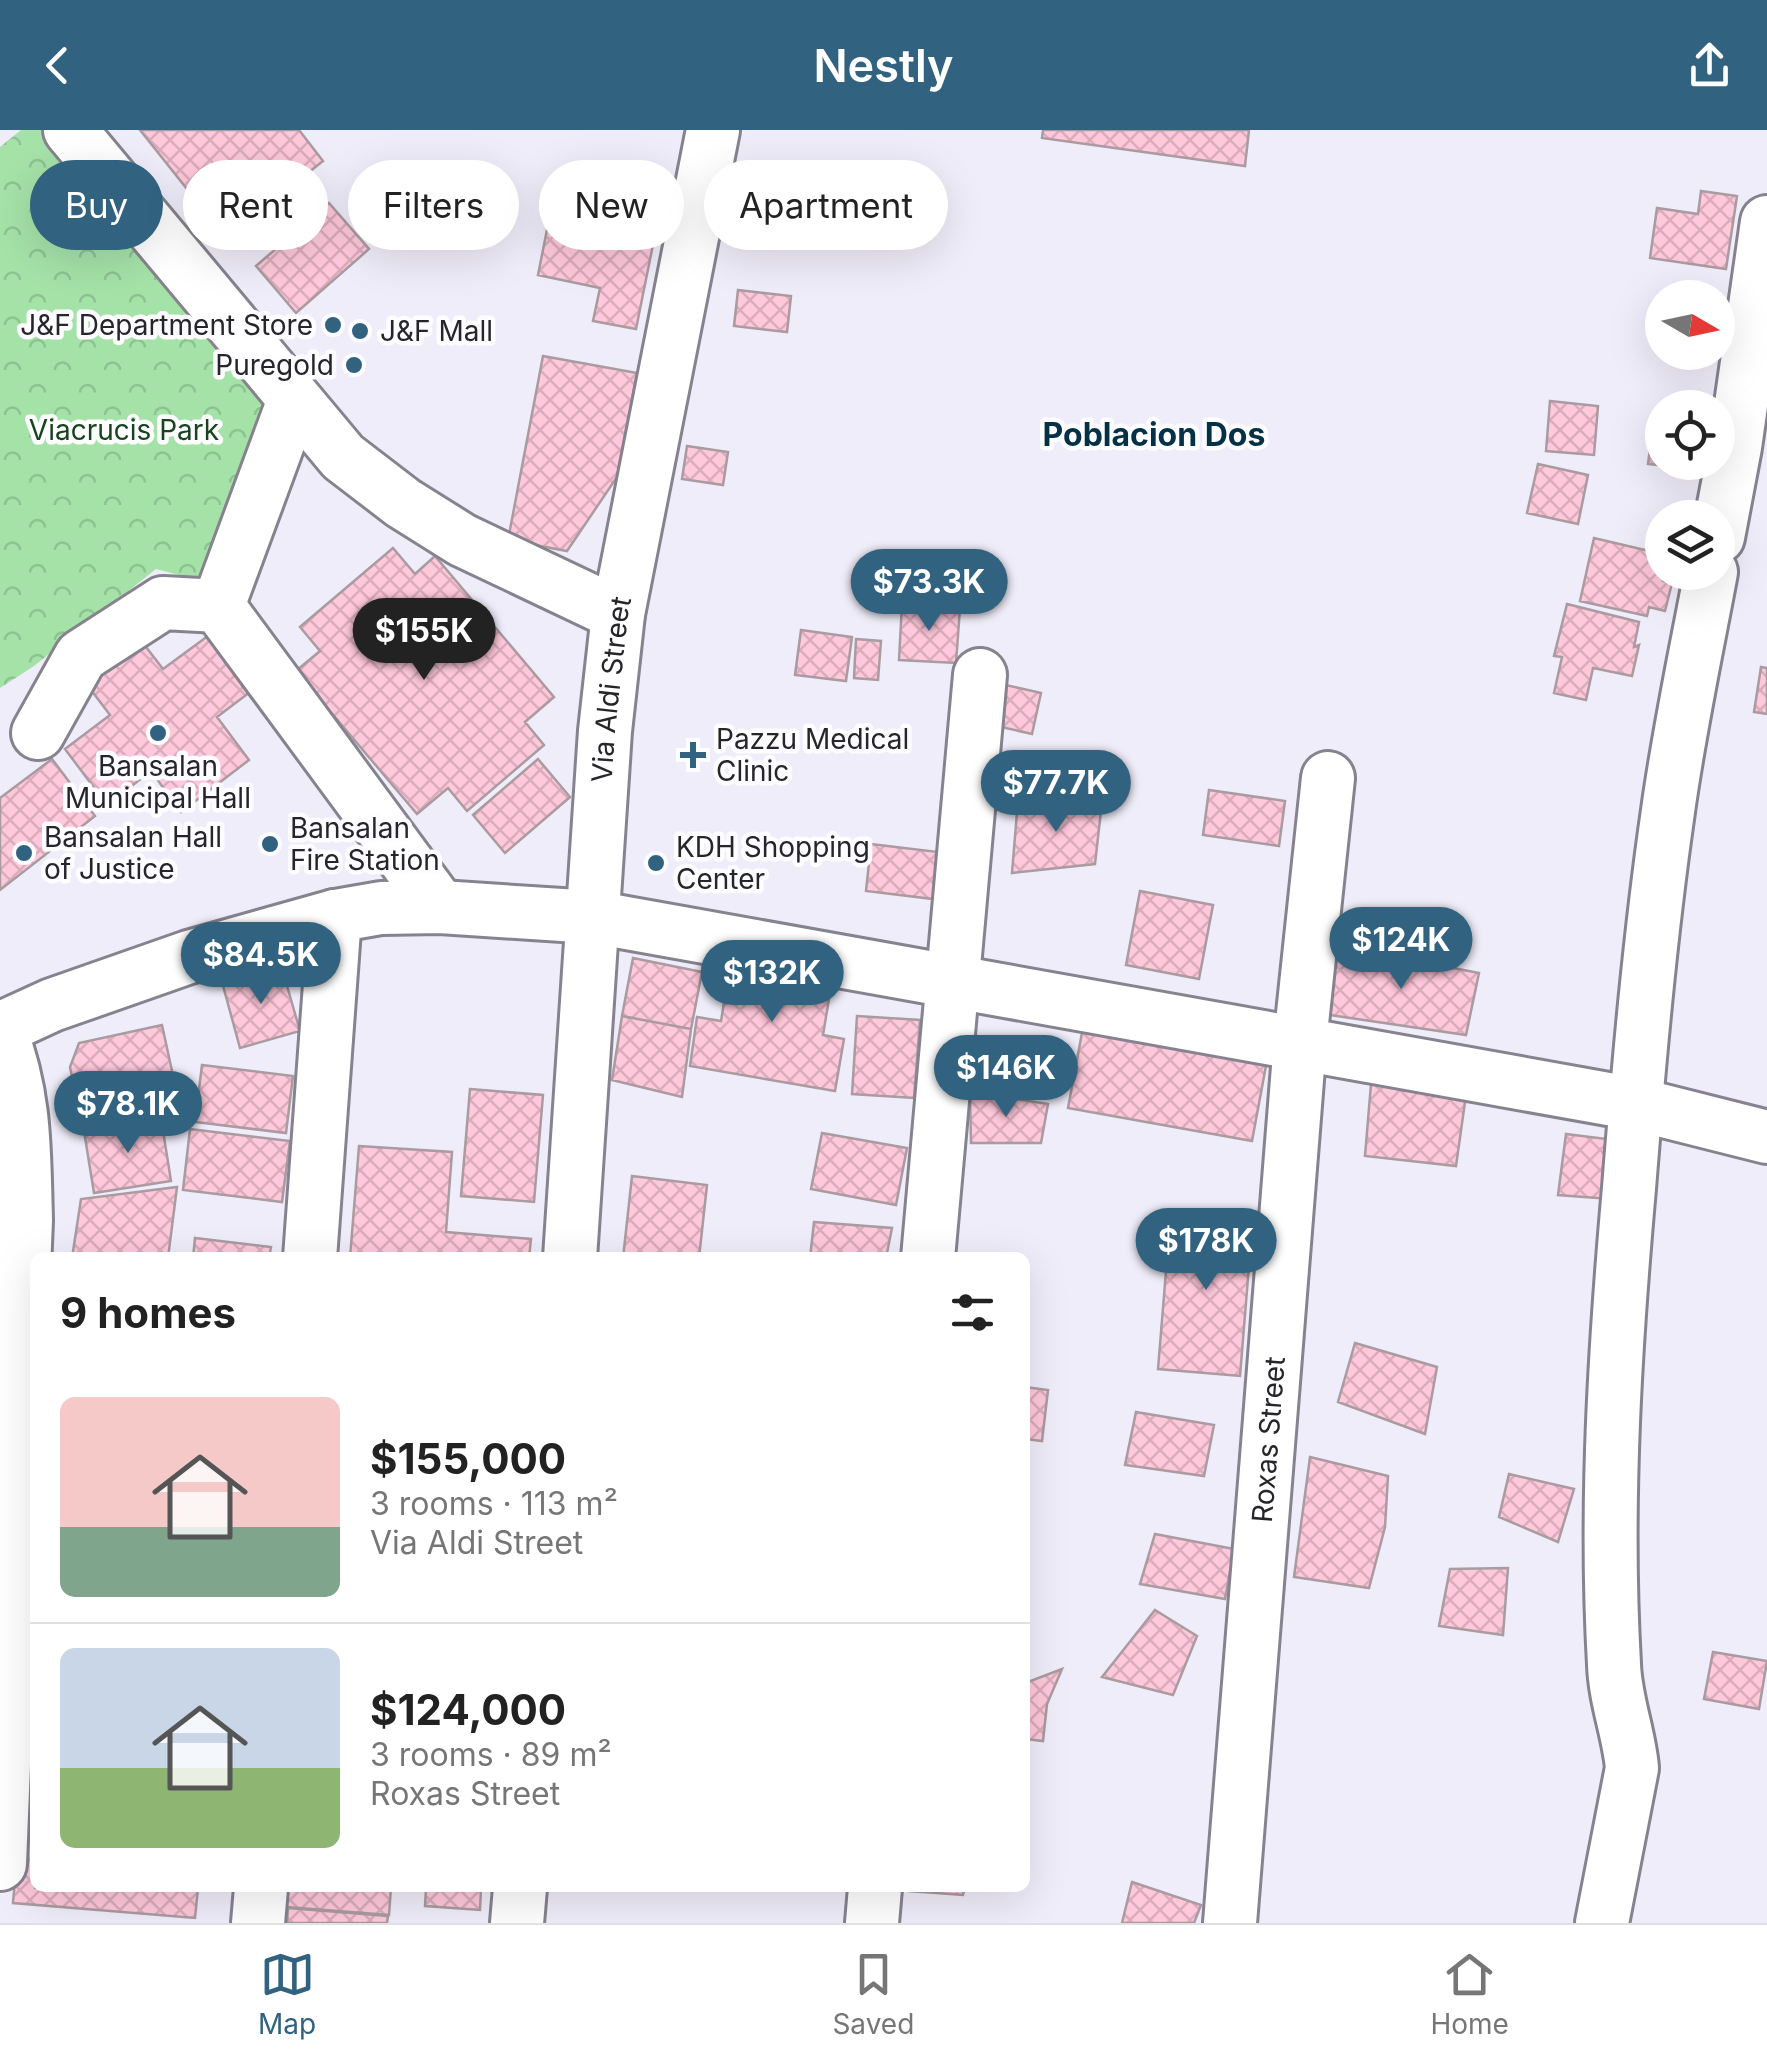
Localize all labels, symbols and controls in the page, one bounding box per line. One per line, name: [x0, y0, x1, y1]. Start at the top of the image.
icon: back: [30, 38, 85, 93]
text: Nestly: [813, 38, 954, 93]
icon: share: [1682, 38, 1737, 93]
chip: Buy: [30, 160, 163, 250]
chip: Rent: [183, 160, 328, 250]
chip: Filters: [348, 160, 519, 250]
chip: New: [539, 160, 684, 250]
chip: Apartment: [704, 160, 948, 250]
north arrow: [1645, 280, 1735, 370]
map controls: [1645, 280, 1735, 590]
place label: J&F Department Store: [20, 308, 313, 342]
marker: J&F Department Store: [322, 314, 344, 336]
place label: J&F Mall: [380, 314, 493, 348]
marker: J&F Mall: [349, 320, 371, 342]
place label: Puregold: [215, 348, 334, 382]
marker: Puregold: [343, 354, 365, 376]
button: locate: [1645, 390, 1735, 480]
park label: Viacrucis Park: [29, 413, 219, 447]
district label: Poblacion Dos: [1043, 415, 1265, 454]
button: layers: [1645, 500, 1735, 590]
pin: $73.3K: [848, 549, 1010, 634]
text: $73.3K: [873, 562, 985, 601]
street label: Via Aldi Street: [585, 594, 638, 784]
pin: $155K: [354, 598, 494, 683]
text: $155K: [375, 611, 473, 650]
marker: Bansalan Municipal Hall: [147, 722, 169, 744]
place label: Pazzu Medical Clinic: [716, 722, 909, 788]
marker: Pazzu Medical Clinic: [680, 742, 706, 768]
place label: Bansalan Municipal Hall: [65, 749, 251, 815]
pin: $77.7K: [975, 750, 1137, 835]
text: $77.7K: [1003, 763, 1109, 802]
place label: Bansalan Fire Station: [290, 811, 440, 877]
place label: Bansalan Hall of Justice: [44, 820, 222, 886]
place label: KDH Shopping Center: [676, 830, 870, 896]
marker: Bansalan Fire Station: [259, 833, 281, 855]
marker: Bansalan Hall of Justice: [13, 842, 35, 864]
marker: KDH Shopping Center: [645, 852, 667, 874]
pin: $124K: [1331, 907, 1471, 992]
text: $124K: [1351, 920, 1451, 959]
pin: $84.5K: [180, 922, 342, 1007]
text: $84.5K: [203, 935, 319, 974]
pin: $132K: [702, 940, 842, 1025]
text: $132K: [723, 953, 821, 992]
pin: $146K: [936, 1035, 1076, 1120]
text: $146K: [956, 1048, 1056, 1087]
pin: $78.1K: [47, 1071, 209, 1156]
text: $78.1K: [76, 1084, 180, 1123]
pin: $178K: [1136, 1208, 1276, 1293]
text: $178K: [1158, 1221, 1254, 1260]
icon: filters: [945, 1285, 1000, 1340]
text: 9 homes: [60, 1287, 236, 1338]
street label: Roxas Street: [1245, 1355, 1292, 1524]
text: $155,000: [370, 1433, 566, 1484]
icon: home: [140, 1437, 260, 1557]
text: 3 rooms · 113 m²: [370, 1484, 618, 1523]
text: Via Aldi Street: [370, 1523, 583, 1562]
text: $124,000: [370, 1684, 566, 1735]
icon: home: [140, 1688, 260, 1808]
text: 3 rooms · 89 m²: [370, 1735, 612, 1774]
text: Roxas Street: [370, 1774, 560, 1813]
tab: Map: [258, 1947, 316, 2041]
tab: Saved: [832, 1947, 914, 2041]
tab: Home: [1430, 1947, 1509, 2041]

